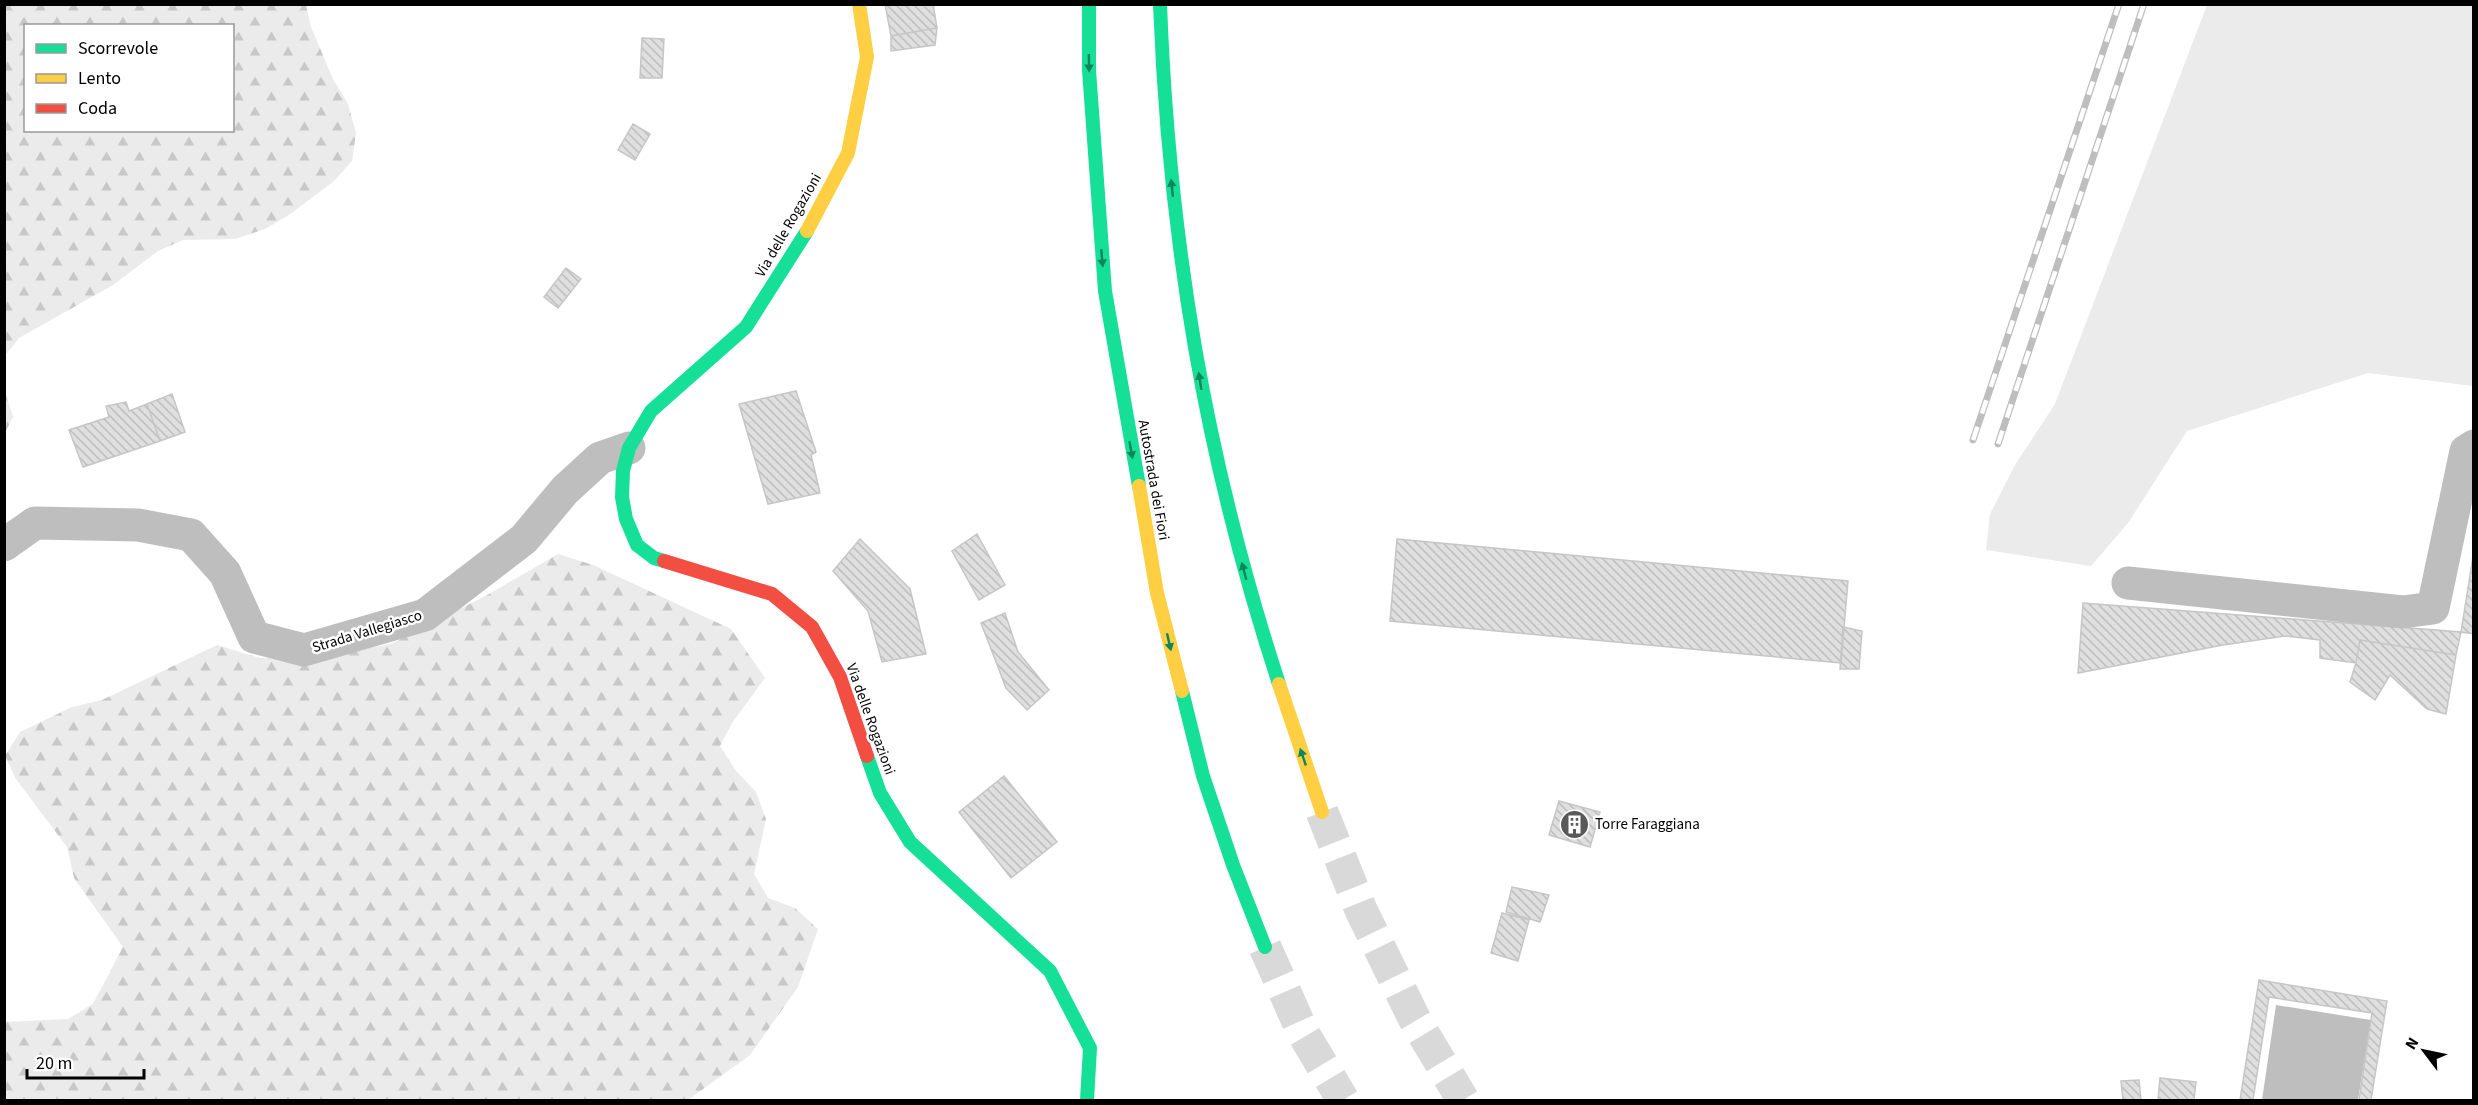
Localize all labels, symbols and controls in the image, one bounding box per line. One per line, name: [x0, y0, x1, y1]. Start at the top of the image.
legend: [24, 24, 234, 132]
text: Scorrevole: [78, 36, 158, 61]
one-way arrow: [1085, 53, 1094, 72]
text: Lento: [78, 66, 121, 91]
text: Coda: [78, 96, 117, 121]
street label: Via delle Rogazioni: [750, 169, 827, 281]
one-way arrow: [1167, 179, 1177, 198]
one-way arrow: [1097, 248, 1107, 267]
one-way arrow: [1195, 372, 1204, 391]
street label: Autostrada dei Fiori: [1133, 418, 1174, 542]
one-way arrow: [1127, 441, 1136, 460]
one-way arrow: [1239, 562, 1248, 580]
street label: Strada Vallegiasco: [310, 605, 425, 658]
one-way arrow: [1164, 632, 1174, 651]
street label: Via delle Rogazioni: [841, 660, 900, 778]
one-way arrow: [1298, 748, 1308, 766]
building icon: Torre Faraggiana: [1558, 808, 1590, 840]
place label: Torre Faraggiana: [1595, 814, 1700, 835]
north arrow: [2394, 1021, 2454, 1081]
text: N: [2400, 1033, 2424, 1054]
scale bar: [27, 1042, 144, 1080]
text: 20 m: [36, 1051, 72, 1076]

